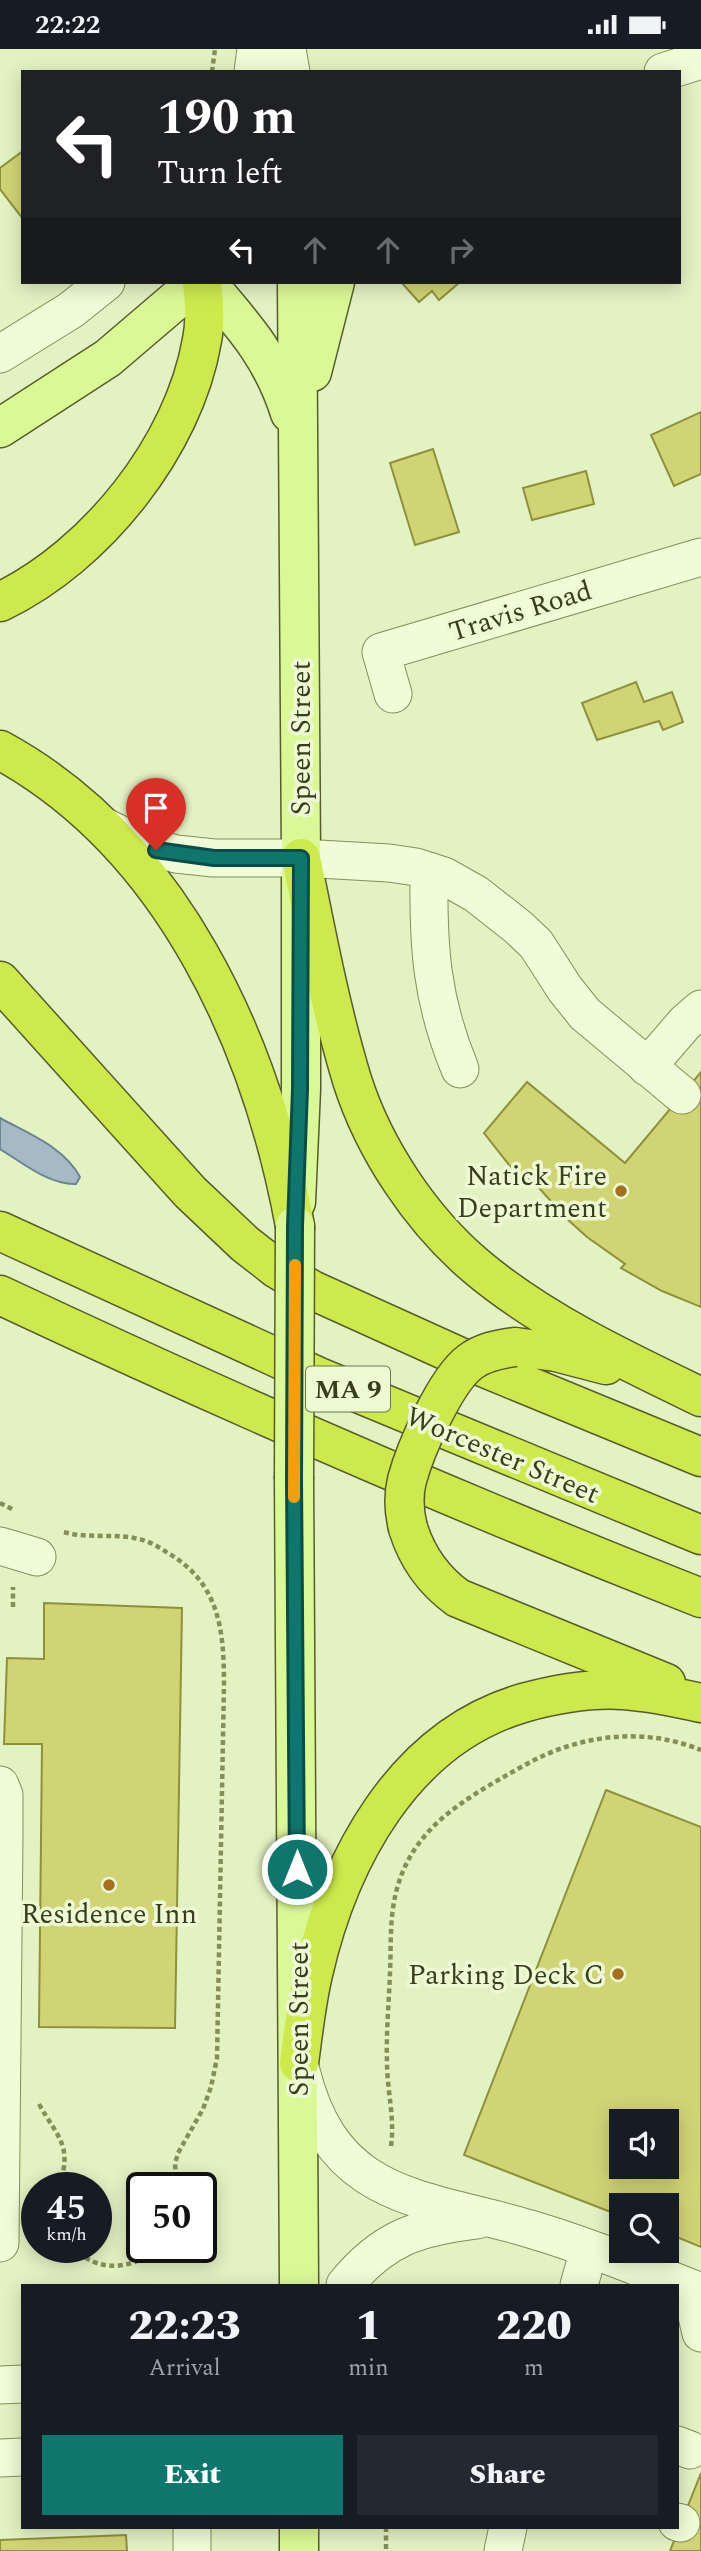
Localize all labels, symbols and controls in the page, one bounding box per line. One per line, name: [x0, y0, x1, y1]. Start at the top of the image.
text: 22:22: [35, 5, 100, 45]
text: 190 m: [157, 81, 296, 156]
icon: left: [42, 98, 133, 189]
text: Turn left: [157, 149, 283, 198]
icon: left: [223, 231, 261, 269]
icon: ahead: [296, 231, 334, 269]
icon: ahead: [369, 231, 407, 269]
icon: right: [442, 231, 480, 269]
street label: Travis Road: [444, 569, 597, 654]
street label: Speen Street: [280, 661, 323, 815]
pin: [126, 778, 186, 850]
icon: arrive: [137, 789, 175, 827]
place label: Natick Fire Department: [457, 1155, 607, 1230]
marker: Natick Fire Department: [613, 1183, 629, 1199]
road number: MA 9: [306, 1366, 390, 1411]
street label: Worcester Street: [399, 1395, 606, 1516]
position arrow: [260, 1832, 334, 1906]
marker: Residence Inn: [101, 1877, 117, 1893]
place label: Residence Inn: [21, 1893, 197, 1936]
street label: Speen Street: [278, 1942, 321, 2096]
place label: Parking Deck C: [408, 1954, 604, 1997]
marker: Parking Deck C: [610, 1966, 626, 1982]
map controls: [609, 2109, 679, 2263]
button: sound: [609, 2109, 679, 2179]
speed limit sign: 50: [126, 2172, 217, 2263]
text: 45: [47, 2182, 86, 2235]
button: search: [609, 2193, 679, 2263]
text: km/h: [46, 2221, 87, 2248]
text: 22:23: [128, 2295, 241, 2358]
text: 1: [356, 2295, 381, 2358]
text: 220: [496, 2295, 572, 2358]
text: Arrival: [149, 2351, 221, 2386]
text: min: [348, 2351, 389, 2386]
text: m: [524, 2351, 544, 2386]
button: Exit: [42, 2435, 343, 2515]
button: Share: [357, 2435, 658, 2515]

